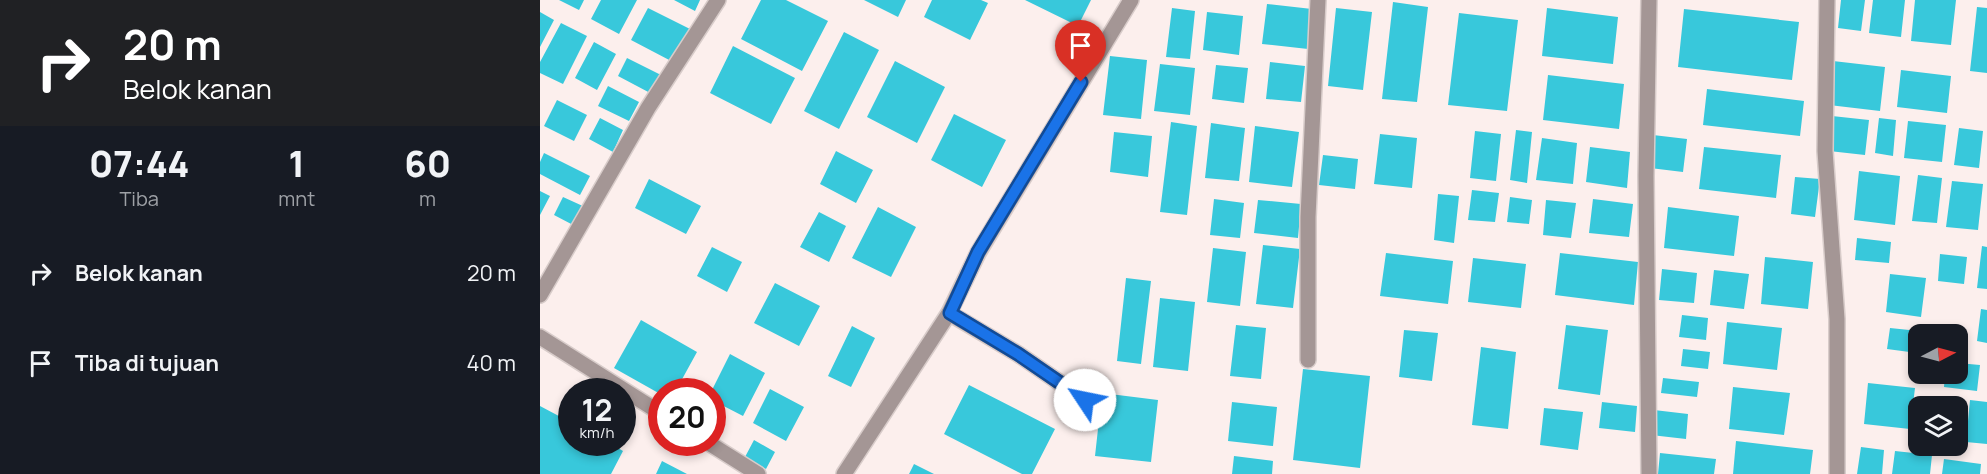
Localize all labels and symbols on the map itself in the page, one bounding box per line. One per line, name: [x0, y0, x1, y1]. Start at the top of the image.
pin: [1055, 20, 1106, 82]
north arrow: [1908, 324, 1968, 384]
position arrow: [1053, 368, 1117, 432]
speed limit sign: 20: [648, 378, 726, 456]

